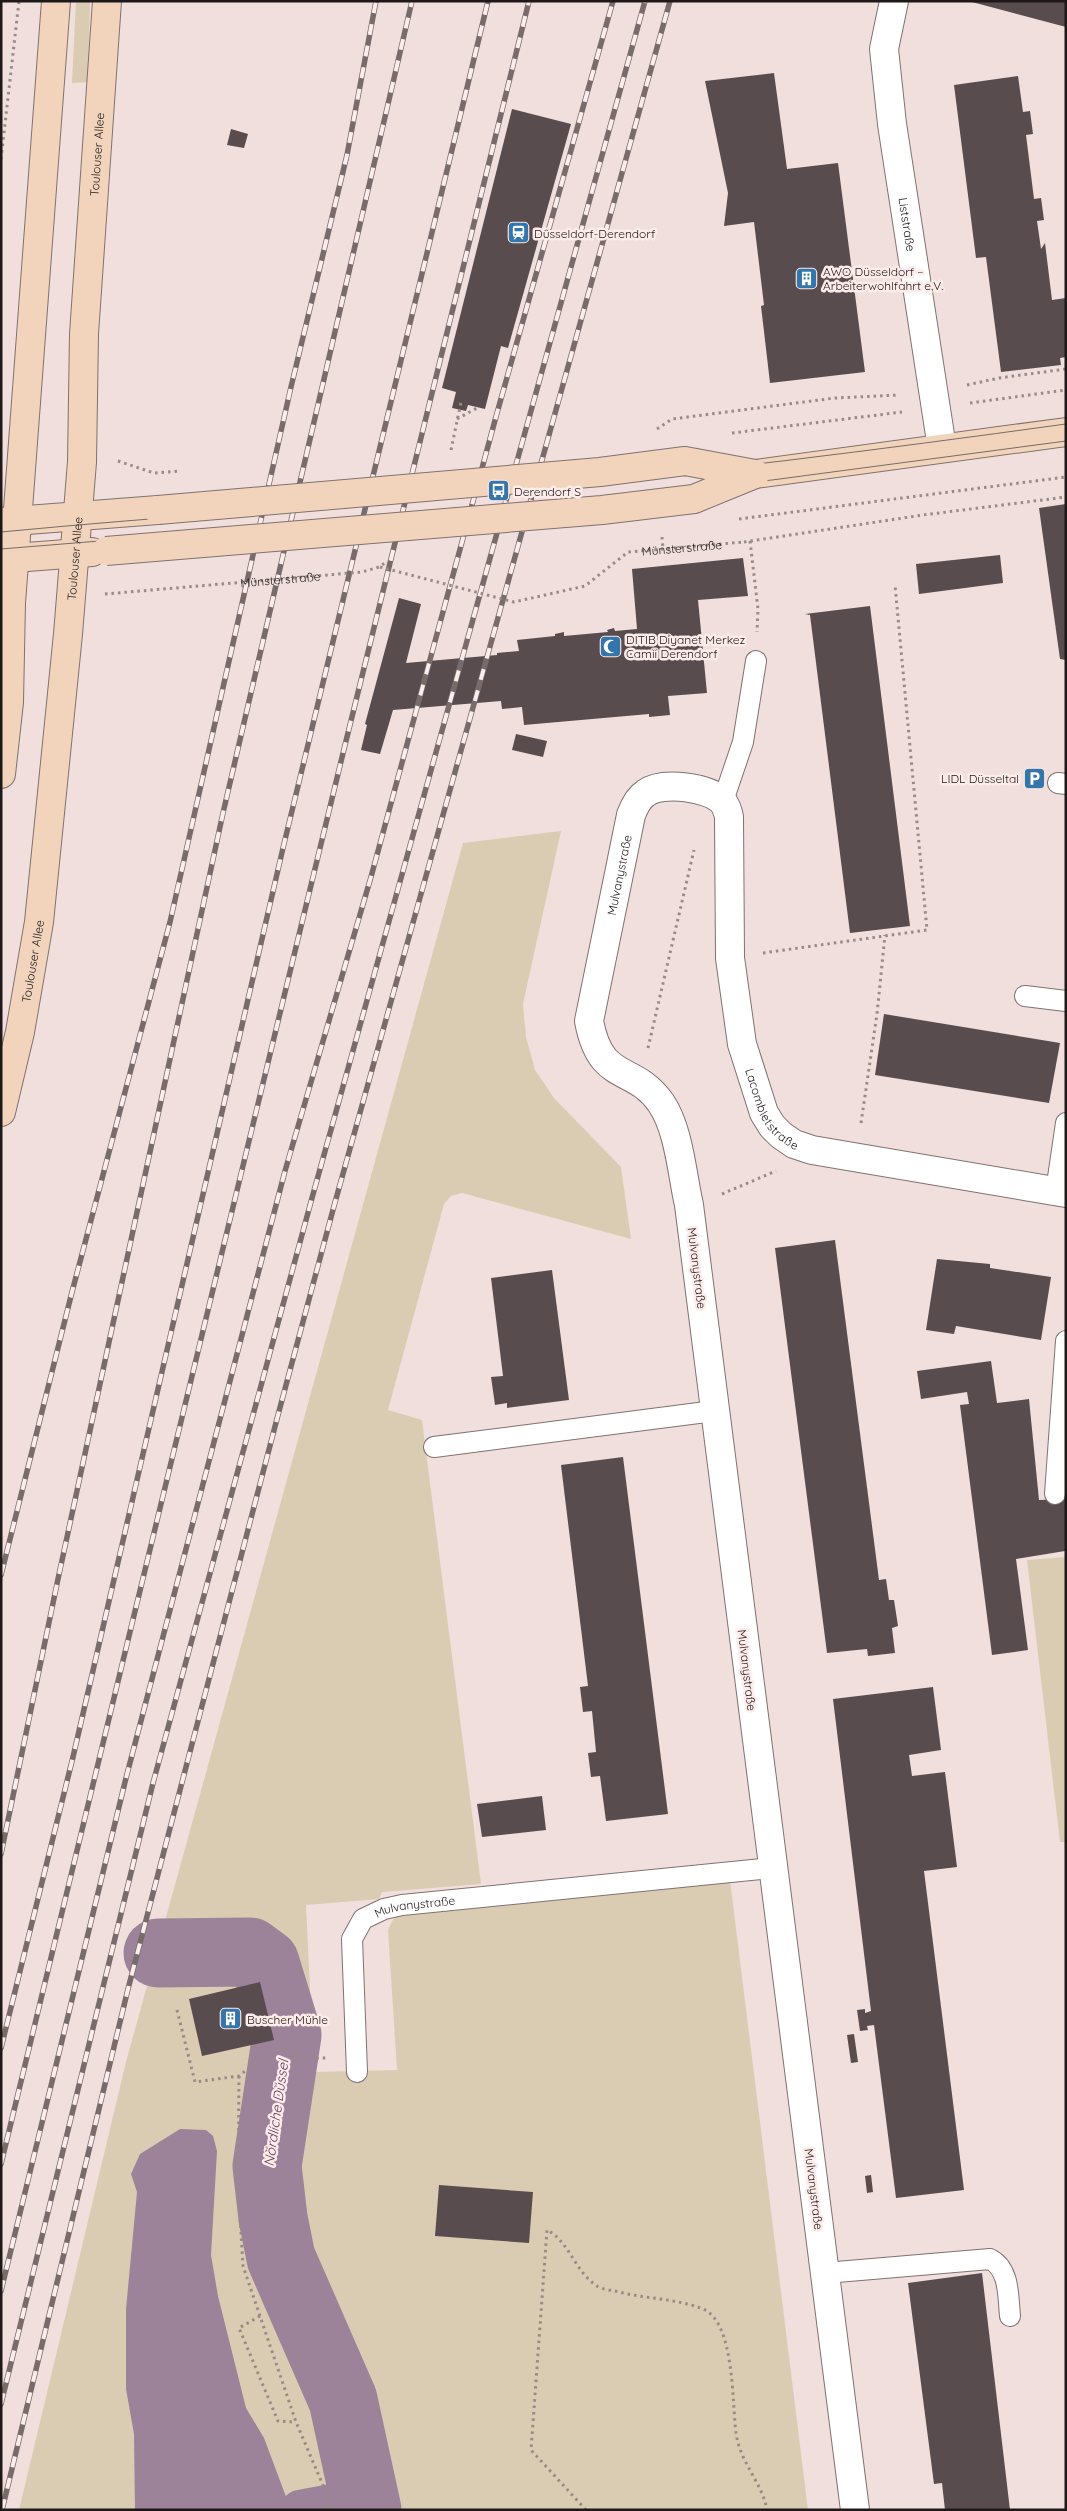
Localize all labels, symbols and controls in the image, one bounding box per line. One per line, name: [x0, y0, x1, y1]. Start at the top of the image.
street label: Toulouser Allee: [86, 112, 107, 197]
street label: Liststraße: [896, 196, 919, 253]
station icon: Düsseldorf-Derendorf: [506, 221, 530, 245]
place label: Düsseldorf-Derendorf: [534, 226, 656, 241]
place label: AWO Düsseldorf – Arbeiterwohlfahrt e.V.: [823, 264, 943, 293]
building icon: AWO Düsseldorf – Arbeiterwohlfahrt e.V.: [795, 266, 819, 290]
bus stop icon: Derendorf S: [486, 479, 510, 503]
place label: Derendorf S: [514, 484, 581, 499]
street label: Toulouser Allee: [63, 516, 85, 601]
street label: Münsterstraße: [641, 536, 723, 558]
street label: Münsterstraße: [240, 568, 321, 590]
place label: DITIB Diyanet Merkez Camii Derendorf: [626, 632, 746, 661]
mosque icon: DITIB Diyanet Merkez Camii Derendorf: [598, 634, 622, 658]
parking icon: LIDL Düsseltal: [1023, 766, 1047, 790]
place label: LIDL Düsseltal: [941, 771, 1019, 786]
street label: Mulvanystraße: [603, 833, 634, 917]
street label: Toulouser Allee: [18, 919, 47, 1004]
street label: Lacombletstraße: [743, 1066, 801, 1153]
street label: Mulvanystraße: [685, 1226, 709, 1310]
street label: Mulvanystraße: [735, 1628, 759, 1712]
street label: Mulvanystraße: [372, 1892, 456, 1920]
building icon: Buscher Mühle: [219, 2007, 243, 2031]
place label: Buscher Mühle: [247, 2012, 328, 2027]
water label: Nördliche Düssel: [260, 2057, 293, 2168]
street label: Mulvanystraße: [802, 2147, 826, 2231]

